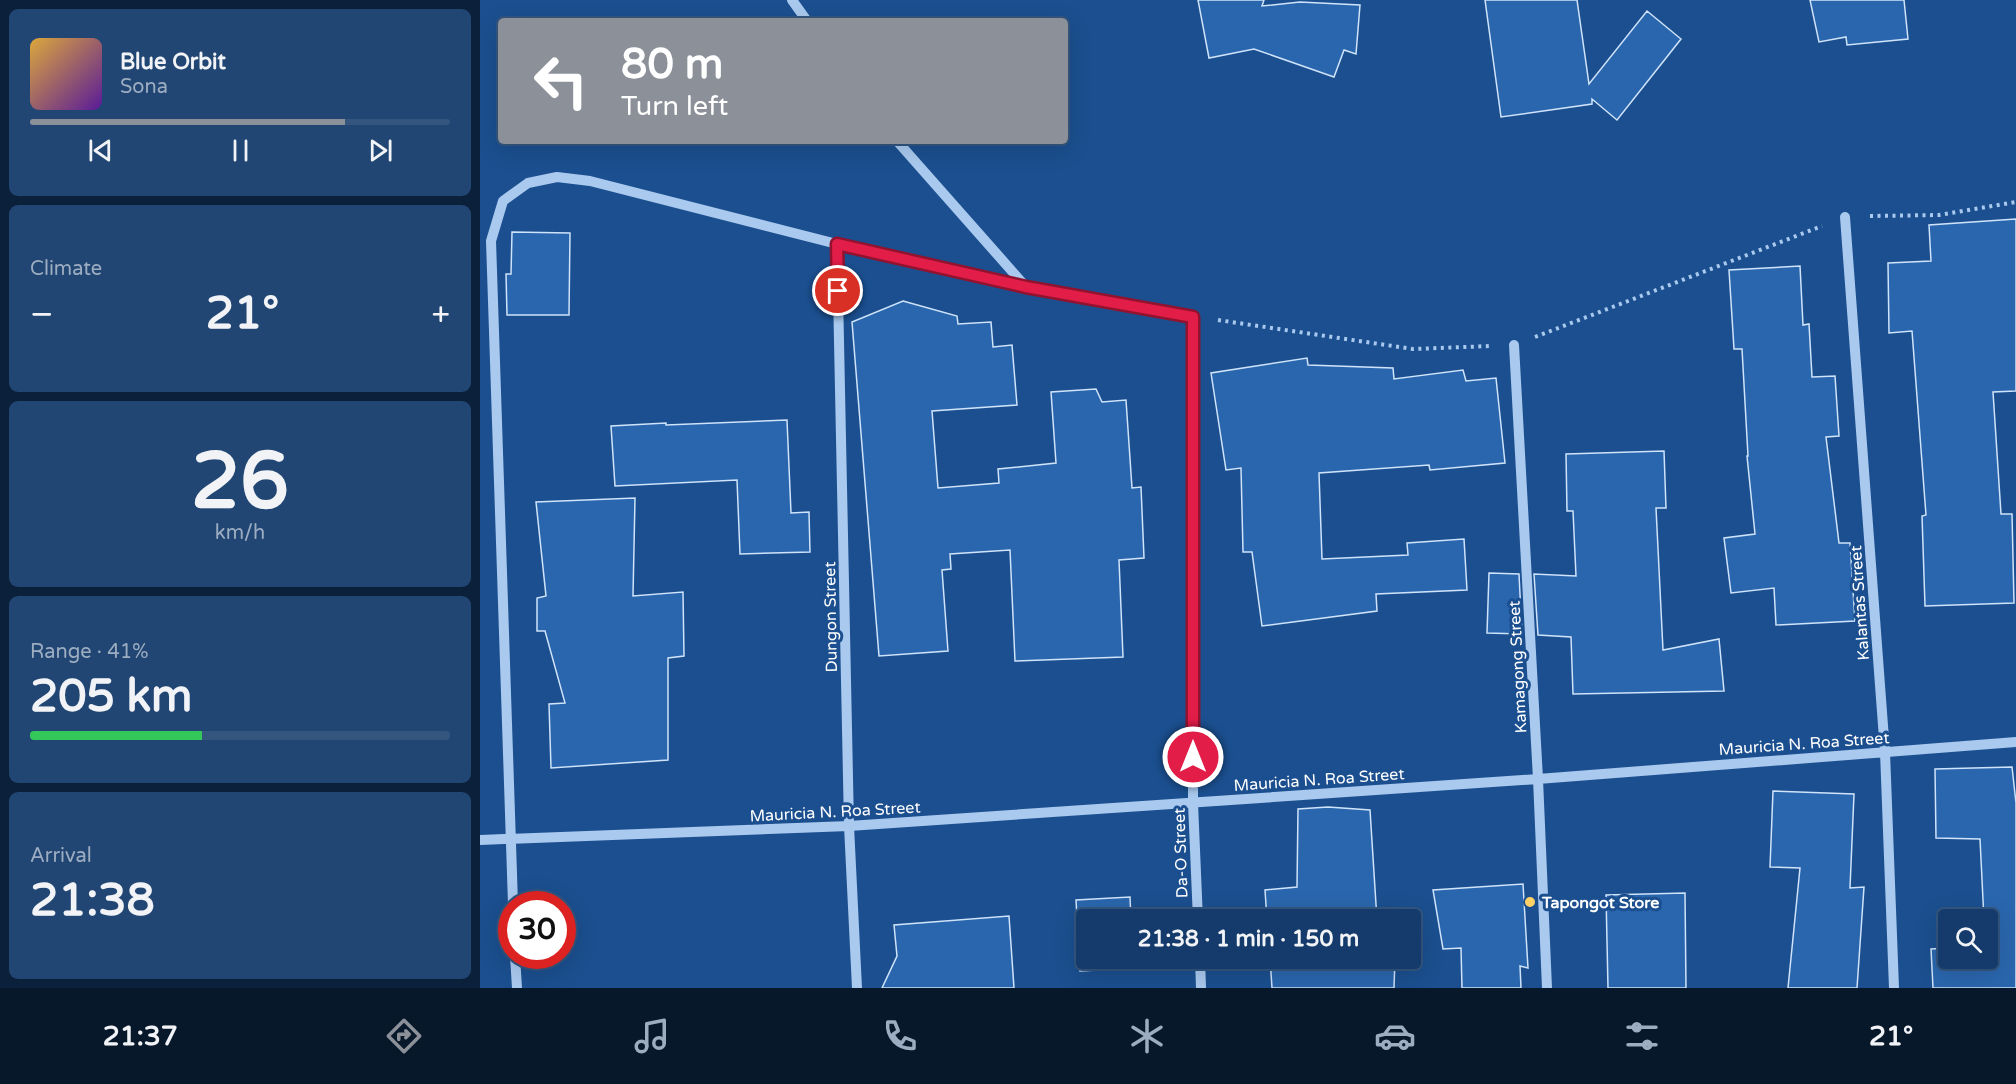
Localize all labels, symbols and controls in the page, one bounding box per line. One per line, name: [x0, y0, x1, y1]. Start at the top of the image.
text: 80 m: [621, 39, 723, 90]
icon: left: [522, 42, 600, 120]
text: Blue Orbit: [120, 49, 226, 75]
text: Sona: [120, 75, 168, 99]
text: Turn left: [621, 90, 728, 123]
icon: previous: [84, 134, 117, 167]
icon: pause: [224, 134, 257, 167]
icon: next: [364, 134, 397, 167]
text: Climate: [30, 257, 102, 281]
pin: [812, 265, 863, 316]
icon: arrive: [821, 274, 854, 307]
text: 21°: [206, 287, 279, 341]
text: −: [30, 295, 54, 334]
text: +: [431, 295, 450, 334]
text: 26: [191, 435, 289, 529]
text: km/h: [215, 521, 265, 545]
street label: Kalantas Street: [1846, 545, 1874, 661]
street label: Dungon Street: [820, 561, 842, 673]
street label: Kamagong Street: [1505, 600, 1531, 734]
text: Range · 41%: [30, 640, 149, 664]
text: 205 km: [30, 670, 192, 724]
position arrow: [1161, 725, 1225, 789]
street label: Mauricia N. Roa Street: [1718, 728, 1890, 760]
street label: Mauricia N. Roa Street: [1233, 764, 1405, 796]
street label: Mauricia N. Roa Street: [749, 798, 921, 826]
street label: Da-O Street: [1169, 808, 1193, 898]
text: Arrival: [30, 844, 92, 868]
text: 21:38: [30, 874, 155, 928]
speed limit sign: 30: [498, 891, 576, 969]
place label: Tapongot Store: [1541, 893, 1659, 913]
marker: Tapongot Store: [1523, 895, 1537, 909]
map controls: [1938, 909, 1998, 969]
button: search: [1938, 909, 1998, 969]
text: 21:38 · 1 min · 150 m: [1138, 926, 1359, 952]
icon: directions: [383, 1015, 425, 1057]
icon: music: [631, 1015, 673, 1057]
icon: phone: [879, 1015, 921, 1057]
icon: climate: [1126, 1015, 1168, 1057]
icon: car: [1374, 1015, 1416, 1057]
icon: filters: [1621, 1015, 1663, 1057]
text: 21:37: [103, 1020, 178, 1053]
text: 21°: [1869, 1020, 1913, 1053]

